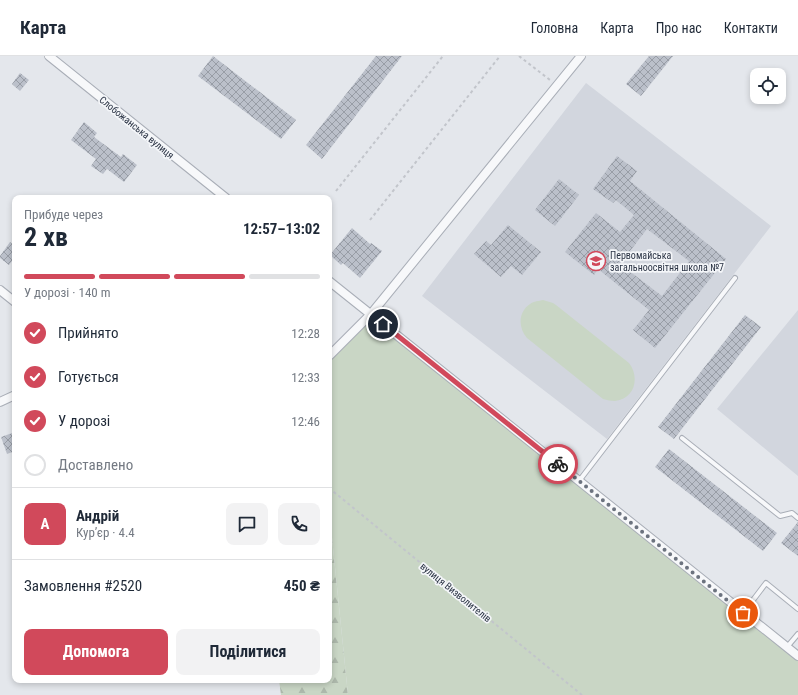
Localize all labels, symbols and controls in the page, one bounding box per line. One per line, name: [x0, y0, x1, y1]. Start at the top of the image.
text: Карта: [20, 16, 66, 39]
text: Головна: [531, 20, 578, 36]
text: Карта: [600, 20, 634, 36]
text: Про нас: [656, 20, 702, 36]
text: Контакти: [724, 20, 778, 36]
map controls: [750, 68, 786, 104]
button: locate: [750, 68, 786, 104]
street label: Слобожанська вулиця: [97, 94, 176, 161]
text: Прибуде через: [24, 207, 103, 222]
text: 12:57–13:02: [243, 220, 320, 238]
text: 2 хв: [24, 222, 68, 252]
school or university icon: Первомайська загальноосвітня школа №7: [585, 250, 607, 272]
place label: Первомайська загальноосвітня школа №7: [610, 250, 724, 273]
text: У дорозі · 140 m: [24, 285, 111, 300]
pin: [366, 307, 400, 341]
icon: home: [372, 313, 394, 335]
icon: check: [24, 322, 46, 344]
text: Прийнято: [58, 324, 118, 342]
text: 12:28: [291, 326, 320, 341]
icon: check: [24, 366, 46, 388]
text: Готується: [58, 368, 119, 386]
text: 12:33: [291, 370, 320, 385]
icon: check: [24, 410, 46, 432]
text: У дорозі: [58, 412, 110, 430]
text: 12:46: [291, 414, 320, 429]
courier: [538, 444, 578, 484]
icon: bike: [547, 453, 569, 475]
text: Доставлено: [58, 456, 133, 474]
button: chat: [226, 503, 268, 545]
button: phone: [278, 503, 320, 545]
text: Андрій: [76, 507, 119, 525]
text: А: [41, 515, 49, 533]
text: Кур’єр · 4.4: [76, 525, 135, 540]
street label: вулиця Визволителів: [418, 561, 493, 624]
text: Замовлення #2520: [24, 577, 142, 595]
text: 450 ₴: [284, 577, 320, 595]
pin: [726, 596, 760, 630]
icon: bag: [732, 602, 754, 624]
button: Допомога: [24, 629, 168, 675]
button: Поділитися: [176, 629, 320, 675]

